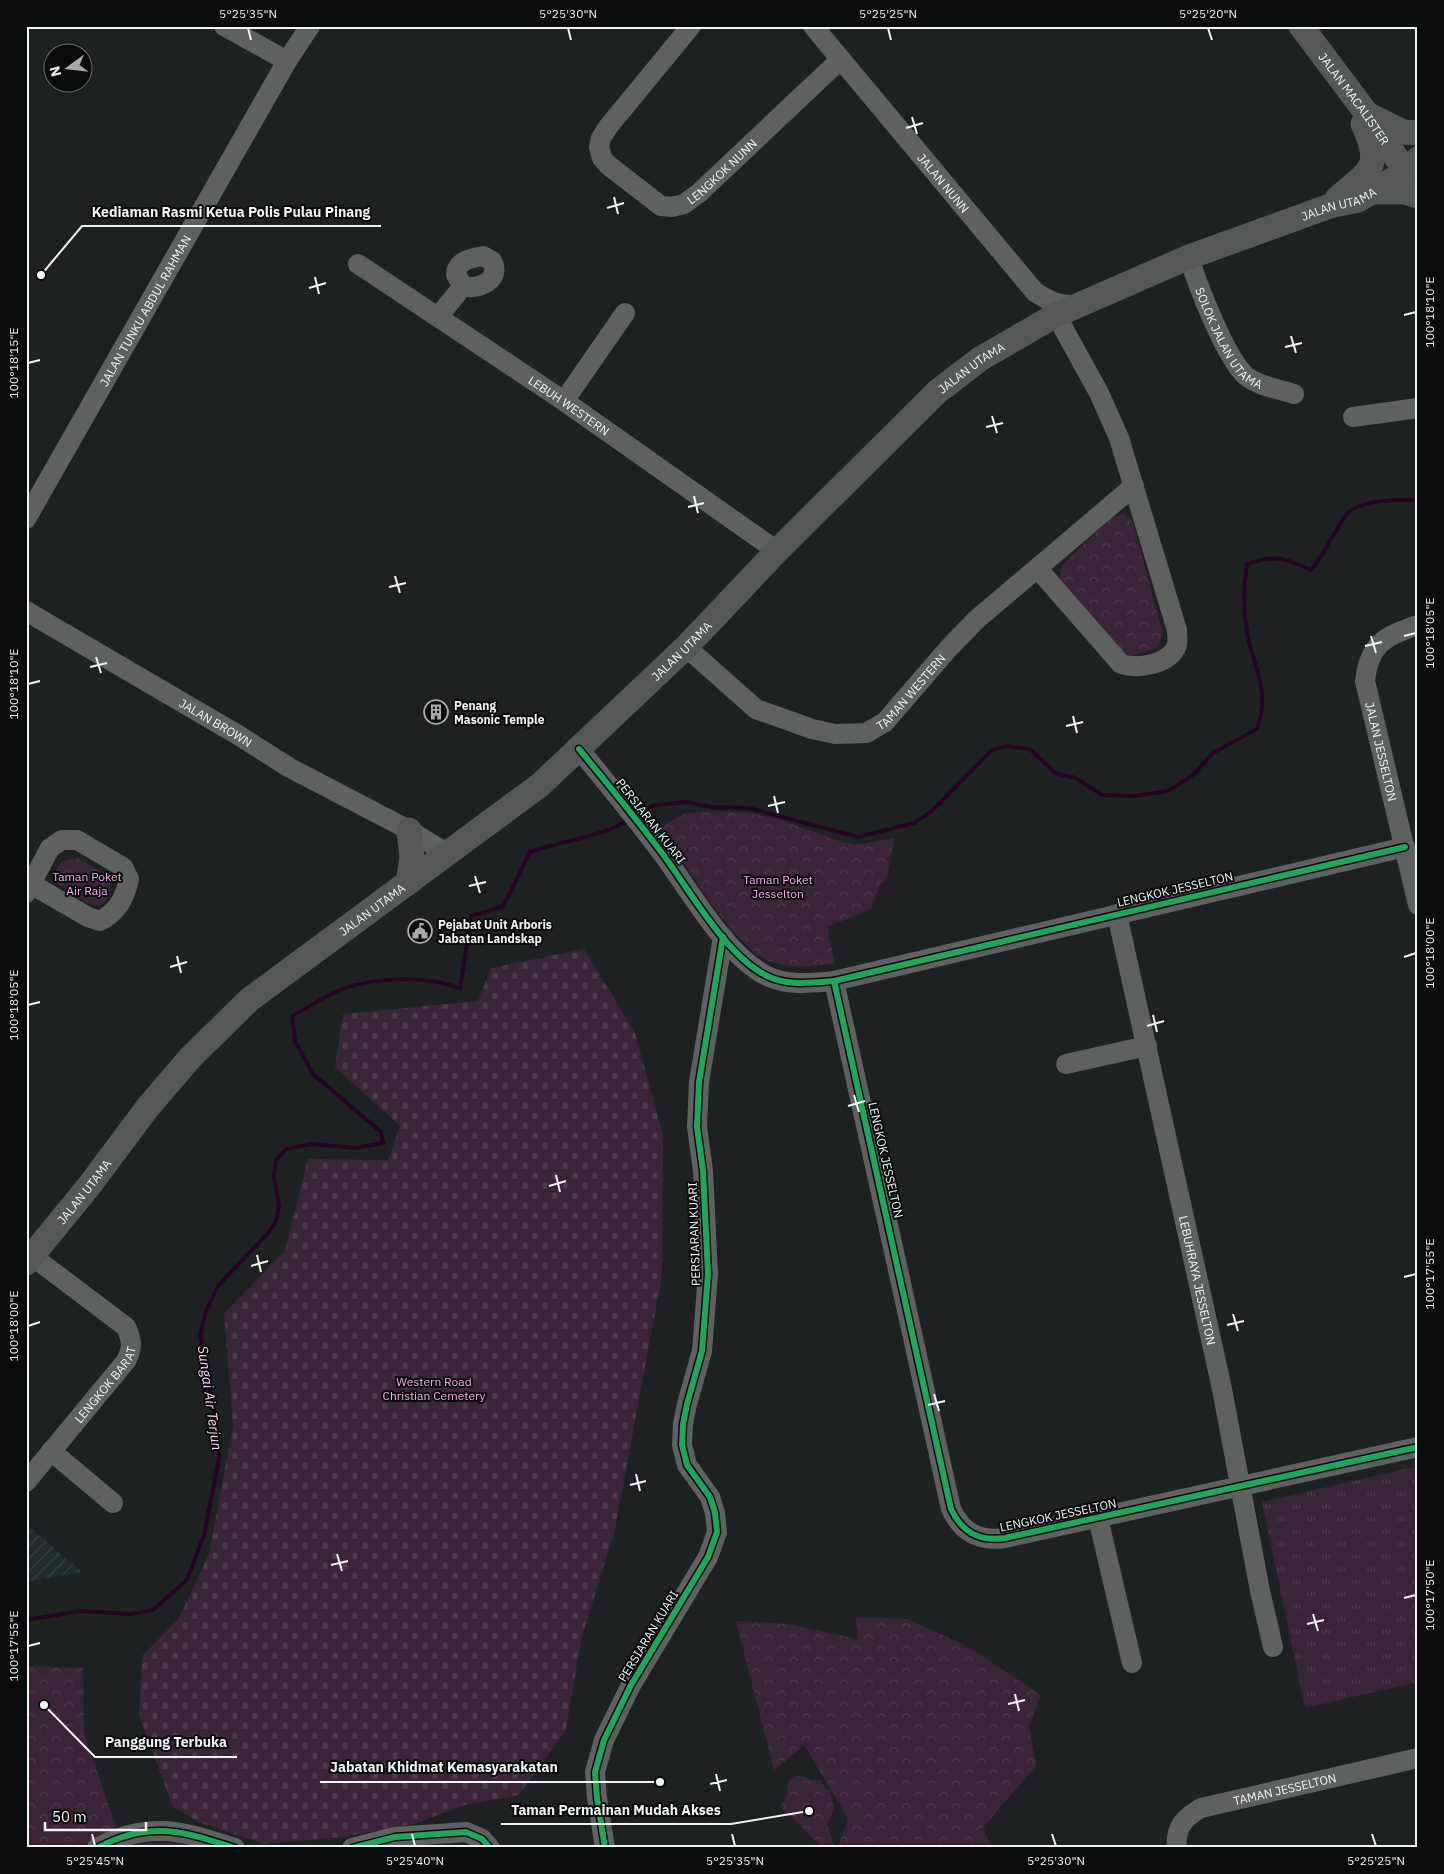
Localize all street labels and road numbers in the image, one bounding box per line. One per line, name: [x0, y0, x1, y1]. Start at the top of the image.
street label: JALAN MACALISTER: [1316, 49, 1393, 148]
street label: LENGKOK NUNN: [684, 135, 760, 207]
street label: JALAN NUNN: [915, 150, 973, 215]
street label: JALAN UTAMA: [1299, 183, 1379, 223]
street label: JALAN TUNKU ABDUL RAHMAN: [96, 232, 194, 389]
street label: SOLOK JALAN UTAMA: [1193, 285, 1265, 392]
street label: JALAN UTAMA: [935, 339, 1007, 396]
street label: LEBUH WESTERN: [526, 372, 613, 438]
street label: JALAN UTAMA: [648, 618, 714, 684]
street label: TAMAN WESTERN: [873, 650, 948, 733]
street label: JALAN BROWN: [177, 695, 255, 750]
street label: JALAN JESSELTON: [1363, 700, 1401, 803]
street label: PERSIARAN KUARI: [613, 775, 689, 867]
street label: LENGKOK JESSELTON: [1115, 868, 1235, 910]
street label: JALAN UTAMA: [336, 880, 408, 939]
street label: LENGKOK JESSELTON: [865, 1100, 907, 1220]
street label: JALAN UTAMA: [54, 1156, 114, 1227]
street label: PERSIARAN KUARI: [685, 1182, 703, 1286]
street label: LEBUHRAYA JESSELTON: [1176, 1214, 1220, 1346]
street label: LENGKOK BARAT: [71, 1345, 138, 1426]
street label: LENGKOK JESSELTON: [998, 1495, 1118, 1535]
street label: PERSIARAN KUARI: [615, 1587, 681, 1684]
street label: TAMAN JESSELTON: [1232, 1770, 1338, 1808]

